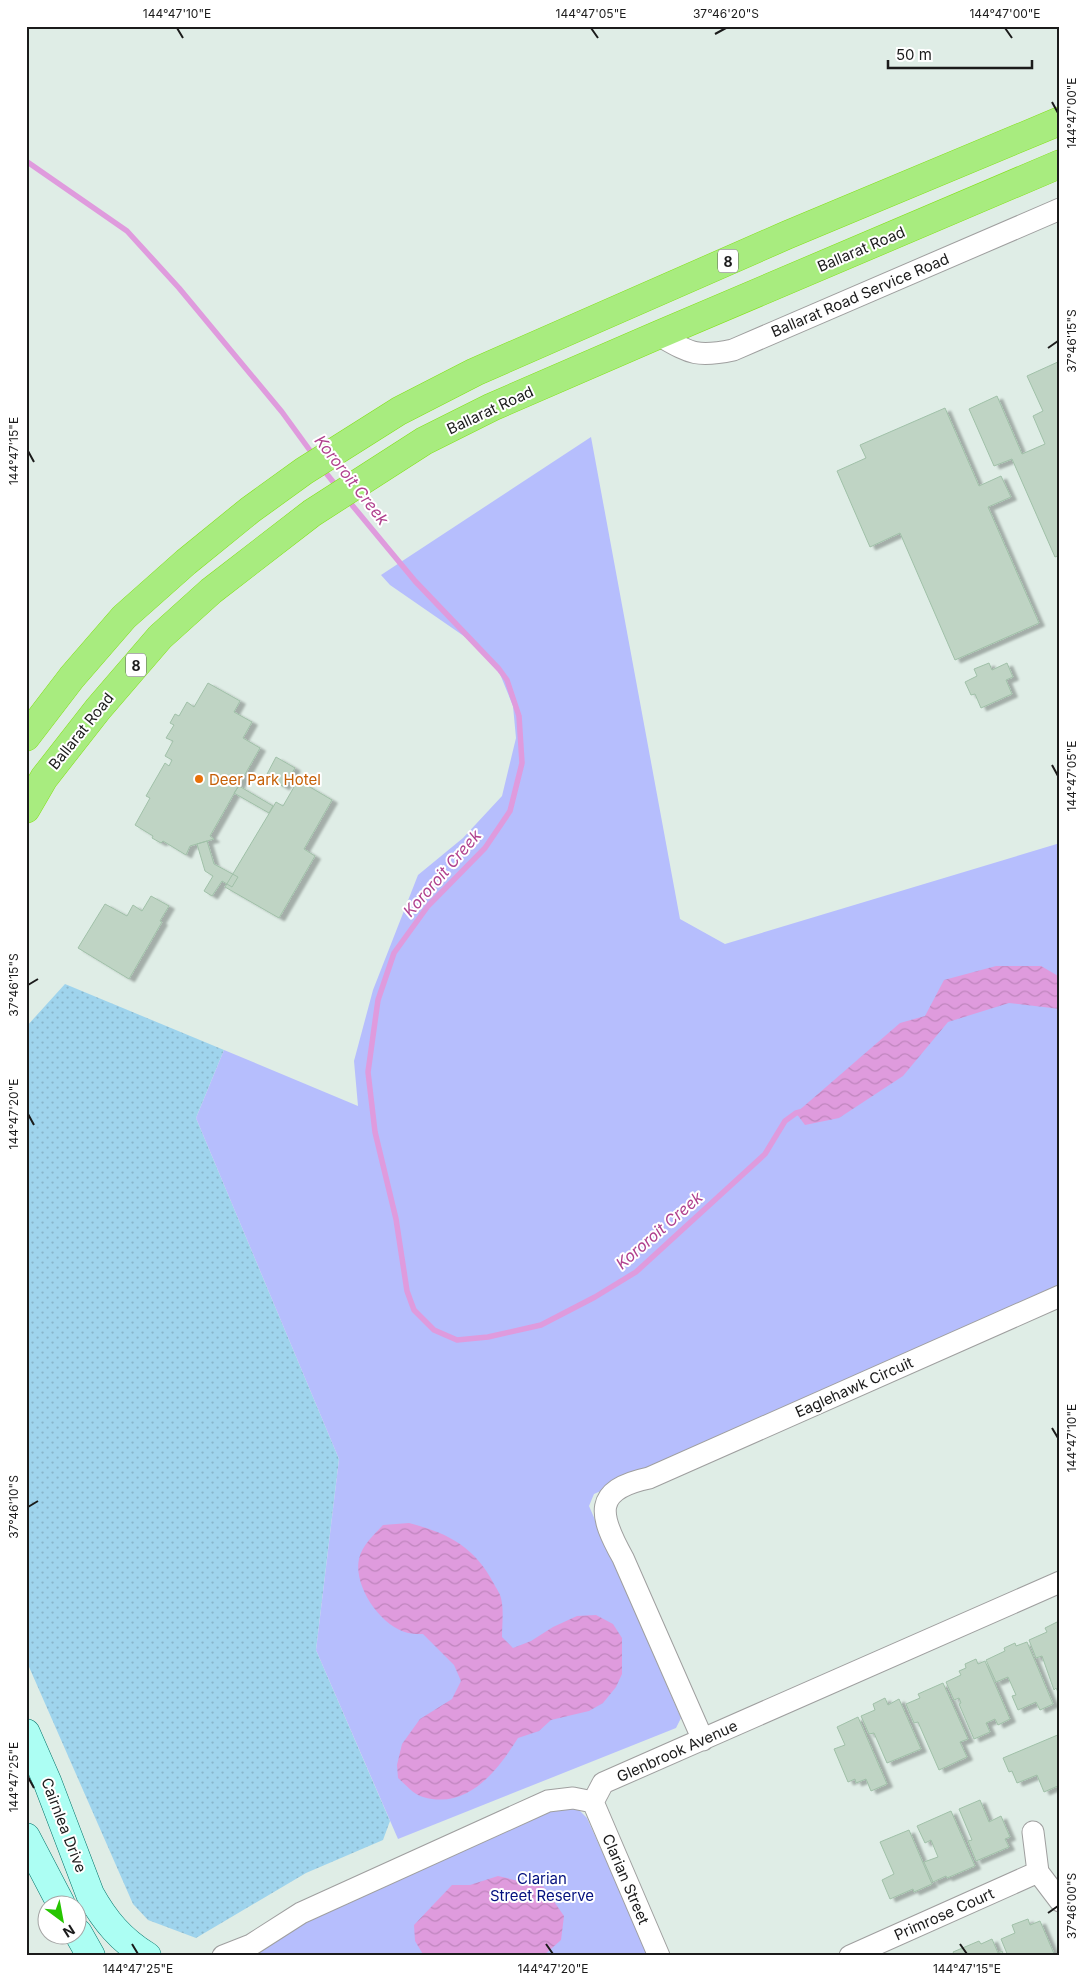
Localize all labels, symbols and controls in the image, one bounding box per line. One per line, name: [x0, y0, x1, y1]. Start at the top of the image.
text: 144°47'10"E: [143, 6, 211, 21]
text: 144°47'05"E: [556, 6, 626, 21]
text: 37°46'20"S: [693, 6, 759, 21]
text: 144°47'00"E: [969, 6, 1041, 21]
scale bar: [888, 38, 1032, 70]
text: 50 m: [896, 45, 932, 64]
text: 144°47'00"E: [1064, 77, 1079, 149]
street label: Ballarat Road: [814, 222, 908, 276]
street label: Ballarat Road Service Road: [768, 249, 952, 341]
road number: 8: [718, 250, 738, 272]
text: 37°46'15"S: [1064, 309, 1079, 373]
street label: Ballarat Road: [444, 382, 536, 438]
text: 144°47'15"E: [6, 417, 21, 485]
water label: Kororoit Creek: [311, 431, 393, 529]
road number: 8: [126, 654, 146, 676]
street label: Ballarat Road: [44, 689, 118, 773]
text: 144°47'05"E: [1064, 741, 1079, 811]
place label: Deer Park Hotel: [209, 770, 321, 789]
marker: Deer Park Hotel: [193, 773, 205, 785]
water label: Kororoit Creek: [399, 825, 485, 921]
text: 37°46'15"S: [6, 953, 21, 1017]
text: 144°47'20"E: [6, 1079, 21, 1149]
water label: Kororoit Creek: [611, 1187, 707, 1273]
street label: Eaglehawk Circuit: [792, 1352, 916, 1422]
text: 144°47'10"E: [1064, 1404, 1079, 1472]
text: 37°46'10"S: [6, 1475, 21, 1539]
street label: Glenbrook Avenue: [614, 1716, 740, 1786]
text: 144°47'25"E: [6, 1742, 21, 1812]
street label: Cairnlea Drive: [37, 1775, 91, 1875]
street label: Clarian Street: [598, 1831, 654, 1927]
park label: Clarian Street Reserve: [490, 1869, 594, 1905]
text: 37°46'00"S: [1064, 1873, 1079, 1939]
street label: Primrose Court: [891, 1884, 997, 1944]
north arrow: [38, 1894, 88, 1944]
text: N: [60, 1921, 78, 1941]
text: 144°47'25"E: [103, 1961, 173, 1976]
text: 144°47'20"E: [518, 1961, 588, 1976]
text: 144°47'15"E: [933, 1961, 1001, 1976]

